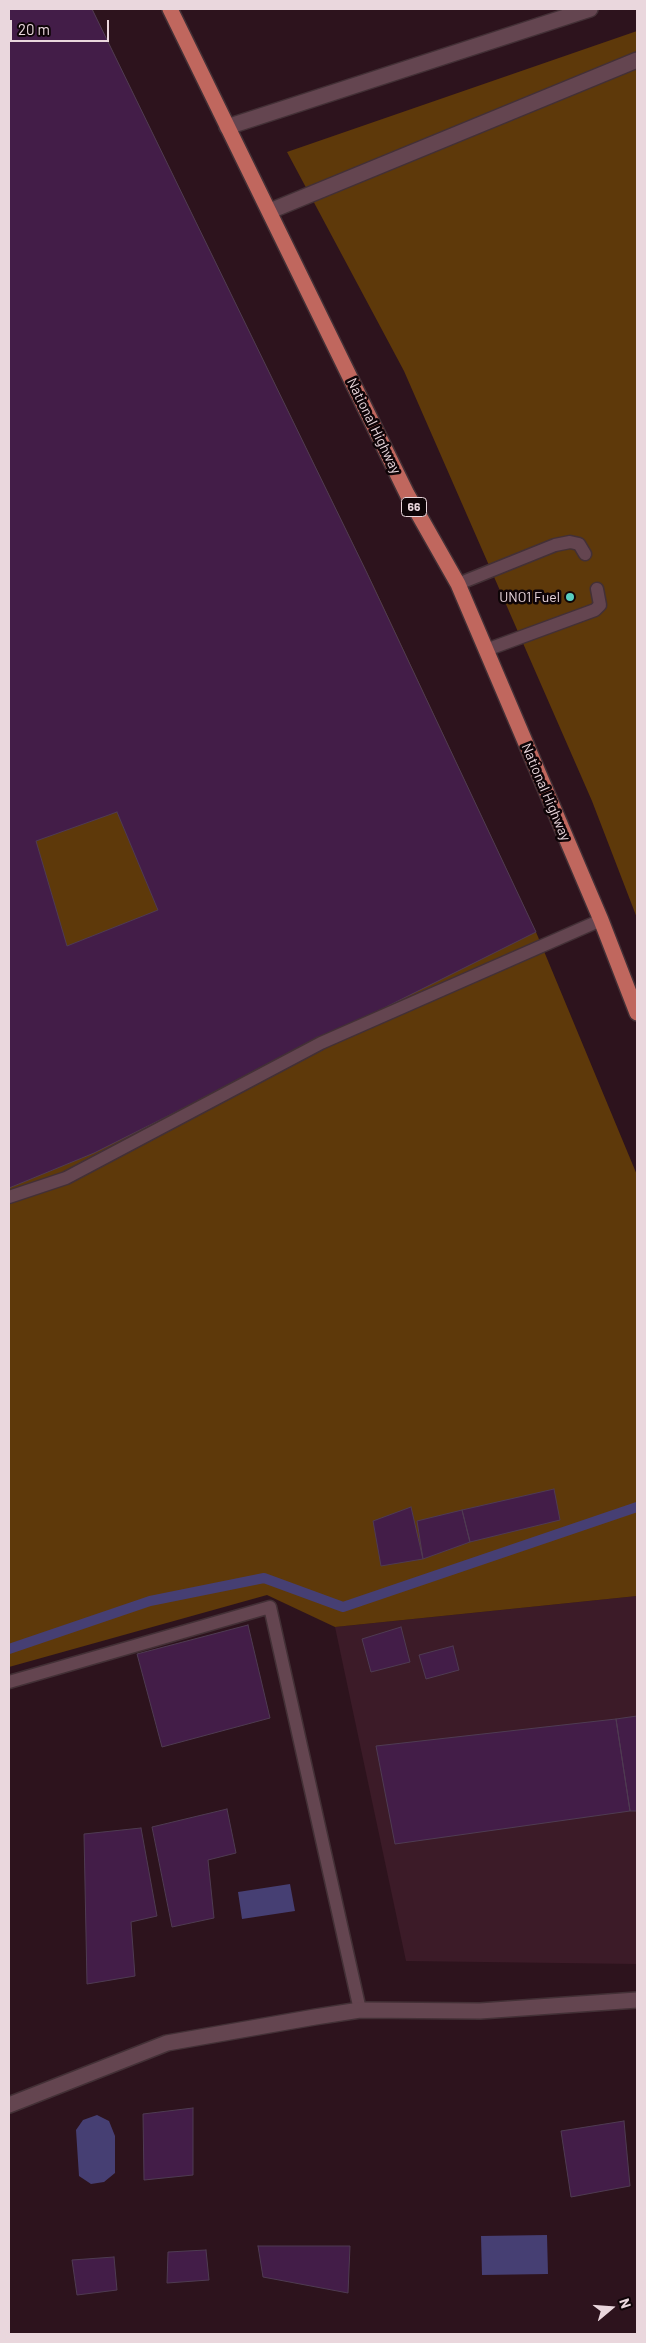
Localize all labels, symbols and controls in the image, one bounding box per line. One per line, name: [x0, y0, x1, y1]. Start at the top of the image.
scale bar: [12, 10, 111, 42]
text: 20 m: [18, 20, 50, 38]
street label: National Highway: [344, 375, 404, 477]
road number: 66: [402, 498, 426, 516]
place label: UNO1 Fuel: [499, 589, 560, 605]
marker: UNO1 Fuel: [564, 591, 576, 603]
street label: National Highway: [518, 741, 574, 843]
north arrow: [586, 2283, 636, 2333]
text: N: [616, 2296, 635, 2310]

